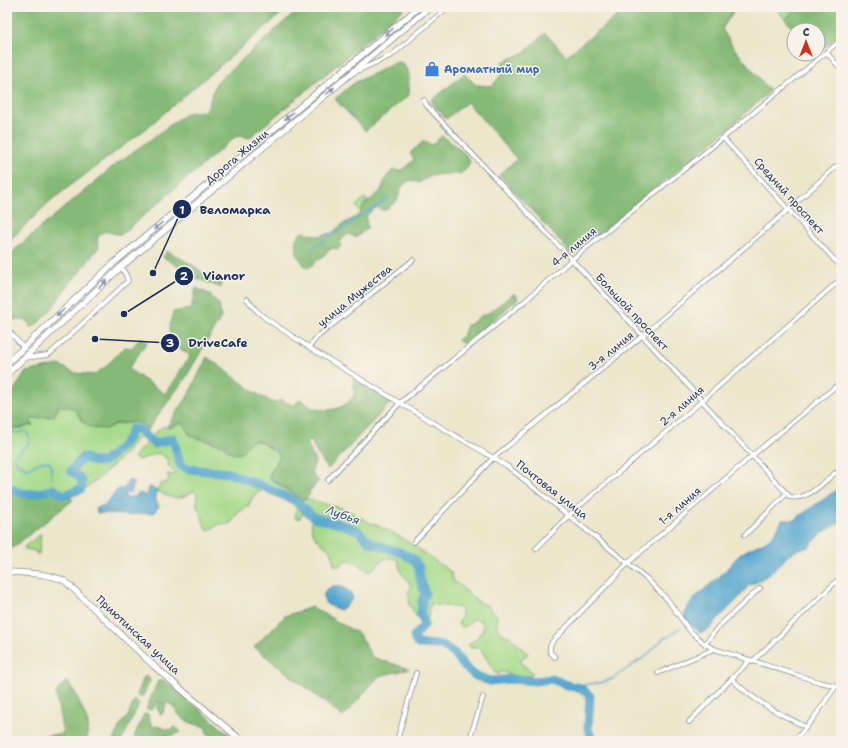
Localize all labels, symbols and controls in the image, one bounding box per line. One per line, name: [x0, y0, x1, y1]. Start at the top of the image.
north arrow: [786, 22, 826, 62]
text: С: [803, 25, 810, 40]
one-way arrow: [384, 28, 394, 37]
shop icon: Ароматный мир: [423, 60, 441, 78]
place label: Ароматный мир: [444, 62, 540, 77]
one-way arrow: [325, 87, 336, 96]
one-way arrow: [284, 111, 295, 120]
street label: Дорога Жизни: [202, 126, 272, 188]
street label: Средний проспект: [751, 154, 828, 238]
callout: Веломарка: [172, 197, 278, 221]
text: 1: [179, 202, 185, 218]
text: Веломарка: [200, 202, 271, 218]
one-way arrow: [152, 222, 163, 231]
street label: 4-я линия: [548, 224, 600, 270]
street label: улица Мужества: [315, 261, 395, 331]
callout: Vianor: [174, 264, 253, 288]
text: 2: [180, 268, 189, 284]
text: Vianor: [203, 268, 246, 284]
street label: Большой проспект: [592, 270, 672, 354]
one-way arrow: [98, 279, 108, 289]
one-way arrow: [55, 308, 66, 317]
street label: 3-я линия: [585, 328, 637, 374]
callout: DriveCafe: [160, 331, 256, 355]
text: 3: [166, 335, 174, 351]
text: DriveCafe: [188, 335, 248, 351]
street label: 2-я линия: [657, 383, 707, 429]
street label: Почтовая улица: [513, 457, 591, 523]
street label: 1-я линия: [656, 483, 704, 529]
water label: Лубья: [323, 501, 362, 529]
street label: Приютинская улица: [93, 592, 183, 678]

